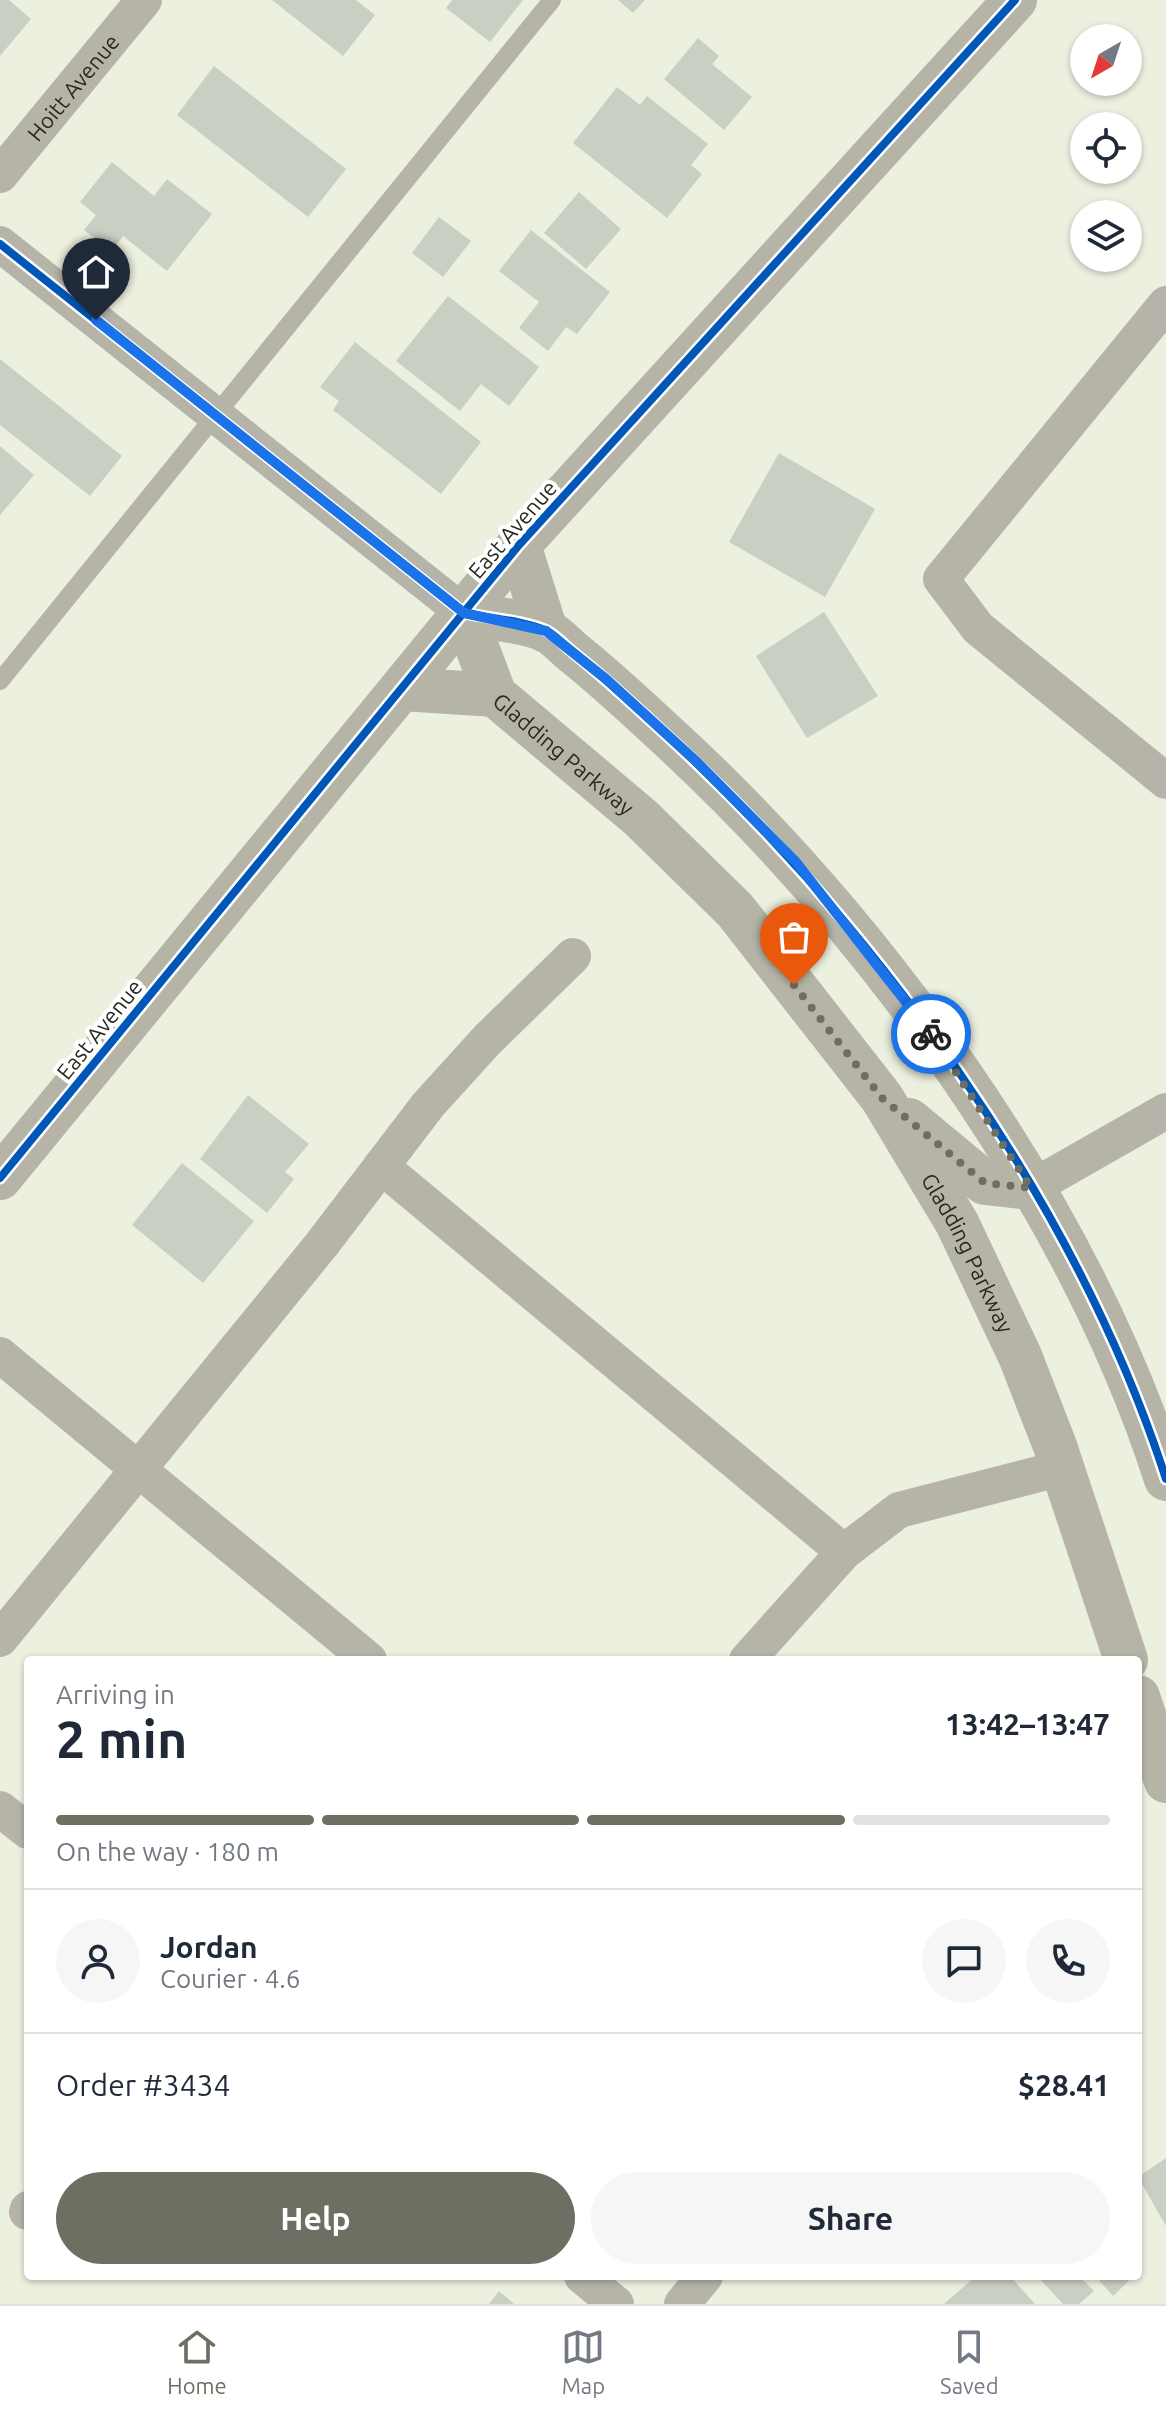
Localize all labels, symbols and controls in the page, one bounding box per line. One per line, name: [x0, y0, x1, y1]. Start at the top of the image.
north arrow: [1070, 24, 1142, 96]
map controls: [1070, 24, 1142, 272]
street label: Hoitt Avenue: [21, 29, 123, 145]
button: locate: [1070, 112, 1142, 184]
button: layers: [1070, 200, 1142, 272]
pin: [62, 238, 130, 320]
icon: home: [74, 250, 118, 294]
street label: East Avenue: [463, 475, 561, 583]
street label: Gladding Parkway: [489, 687, 640, 820]
pin: [760, 903, 828, 985]
icon: bag: [772, 915, 816, 959]
street label: East Avenue: [51, 974, 147, 1084]
courier: [891, 994, 971, 1074]
icon: bike: [909, 1012, 953, 1056]
street label: Gladding Parkway: [917, 1168, 1020, 1337]
text: Arriving in: [56, 1680, 175, 1709]
text: 13:42–13:47: [945, 1707, 1110, 1741]
text: 2 min: [56, 1710, 187, 1768]
text: On the way · 180 m: [56, 1837, 279, 1866]
button: person: [56, 1919, 140, 2003]
button: chat: [922, 1919, 1006, 2003]
button: phone: [1026, 1919, 1110, 2003]
text: Jordan: [160, 1930, 258, 1964]
text: Courier · 4.6: [160, 1964, 300, 1993]
text: Order #3434: [56, 2068, 230, 2102]
text: $28.41: [1018, 2068, 1110, 2102]
button: Help: [56, 2172, 575, 2264]
button: Share: [591, 2172, 1110, 2264]
tab: Home: [167, 2325, 227, 2398]
tab: Map: [561, 2325, 605, 2398]
tab: Saved: [940, 2325, 999, 2398]

